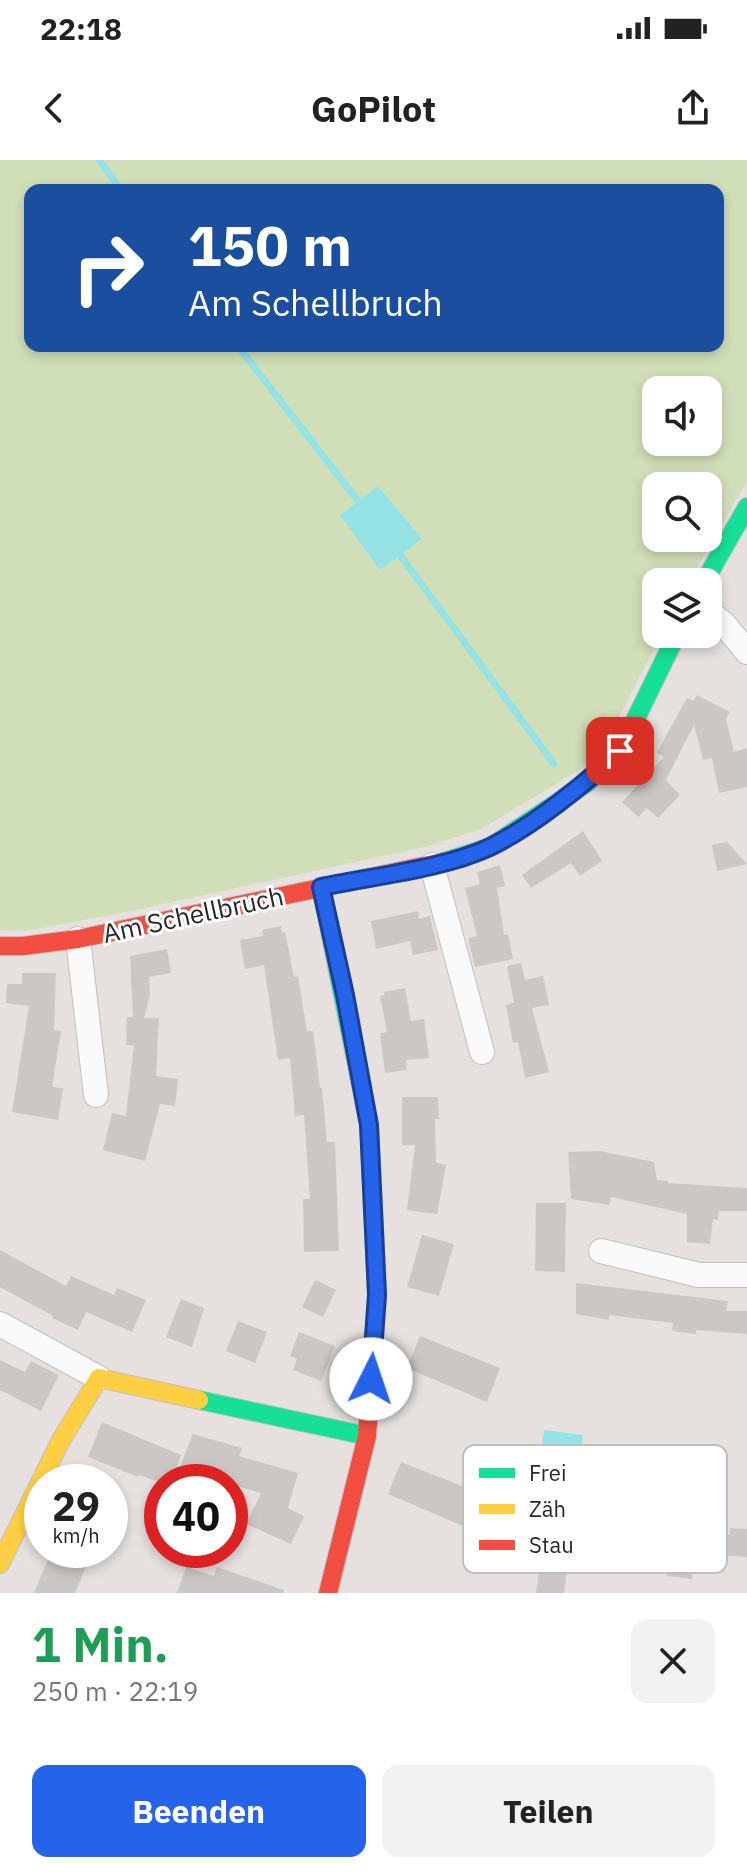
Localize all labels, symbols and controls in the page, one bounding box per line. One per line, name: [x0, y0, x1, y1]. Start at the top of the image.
text: 22:18: [40, 9, 122, 48]
text: GoPilot: [311, 85, 436, 132]
icon: back: [32, 86, 76, 130]
icon: share: [671, 86, 715, 130]
text: 150 m: [188, 209, 352, 281]
icon: right: [56, 216, 160, 320]
text: Am Schellbruch: [188, 279, 443, 326]
map controls: [642, 376, 722, 648]
button: sound: [642, 376, 722, 456]
button: search: [642, 472, 722, 552]
button: layers: [642, 568, 722, 648]
pin: [586, 717, 654, 785]
icon: arrive: [598, 729, 642, 773]
street label: Am Schellbruch: [99, 878, 287, 950]
position arrow: [329, 1337, 413, 1421]
legend: [463, 1445, 727, 1573]
text: Frei: [529, 1458, 566, 1487]
speed limit sign: 40: [144, 1464, 248, 1568]
text: 29: [52, 1480, 100, 1532]
text: Zäh: [529, 1494, 566, 1523]
text: km/h: [52, 1522, 100, 1549]
text: Stau: [529, 1530, 574, 1559]
text: 1 Min.: [32, 1613, 169, 1675]
button: close: [631, 1619, 715, 1703]
text: 250 m · 22:19: [32, 1674, 198, 1708]
button: Beenden: [32, 1765, 366, 1857]
button: Teilen: [382, 1765, 715, 1857]

